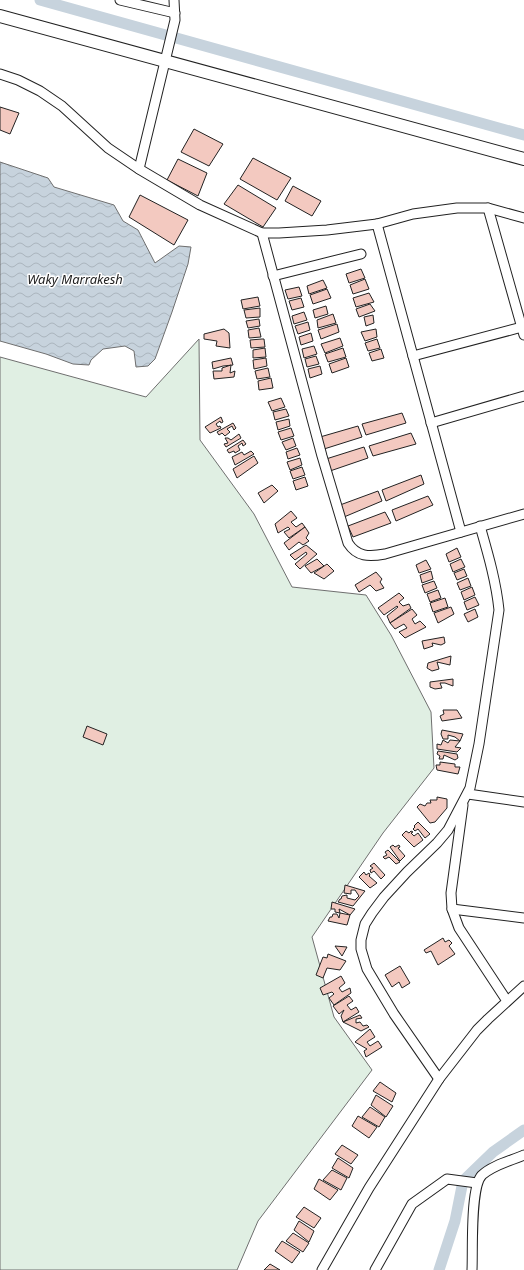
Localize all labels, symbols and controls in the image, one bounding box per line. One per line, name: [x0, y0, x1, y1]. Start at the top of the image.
water label: Waky Marrakesh: [27, 270, 123, 288]

